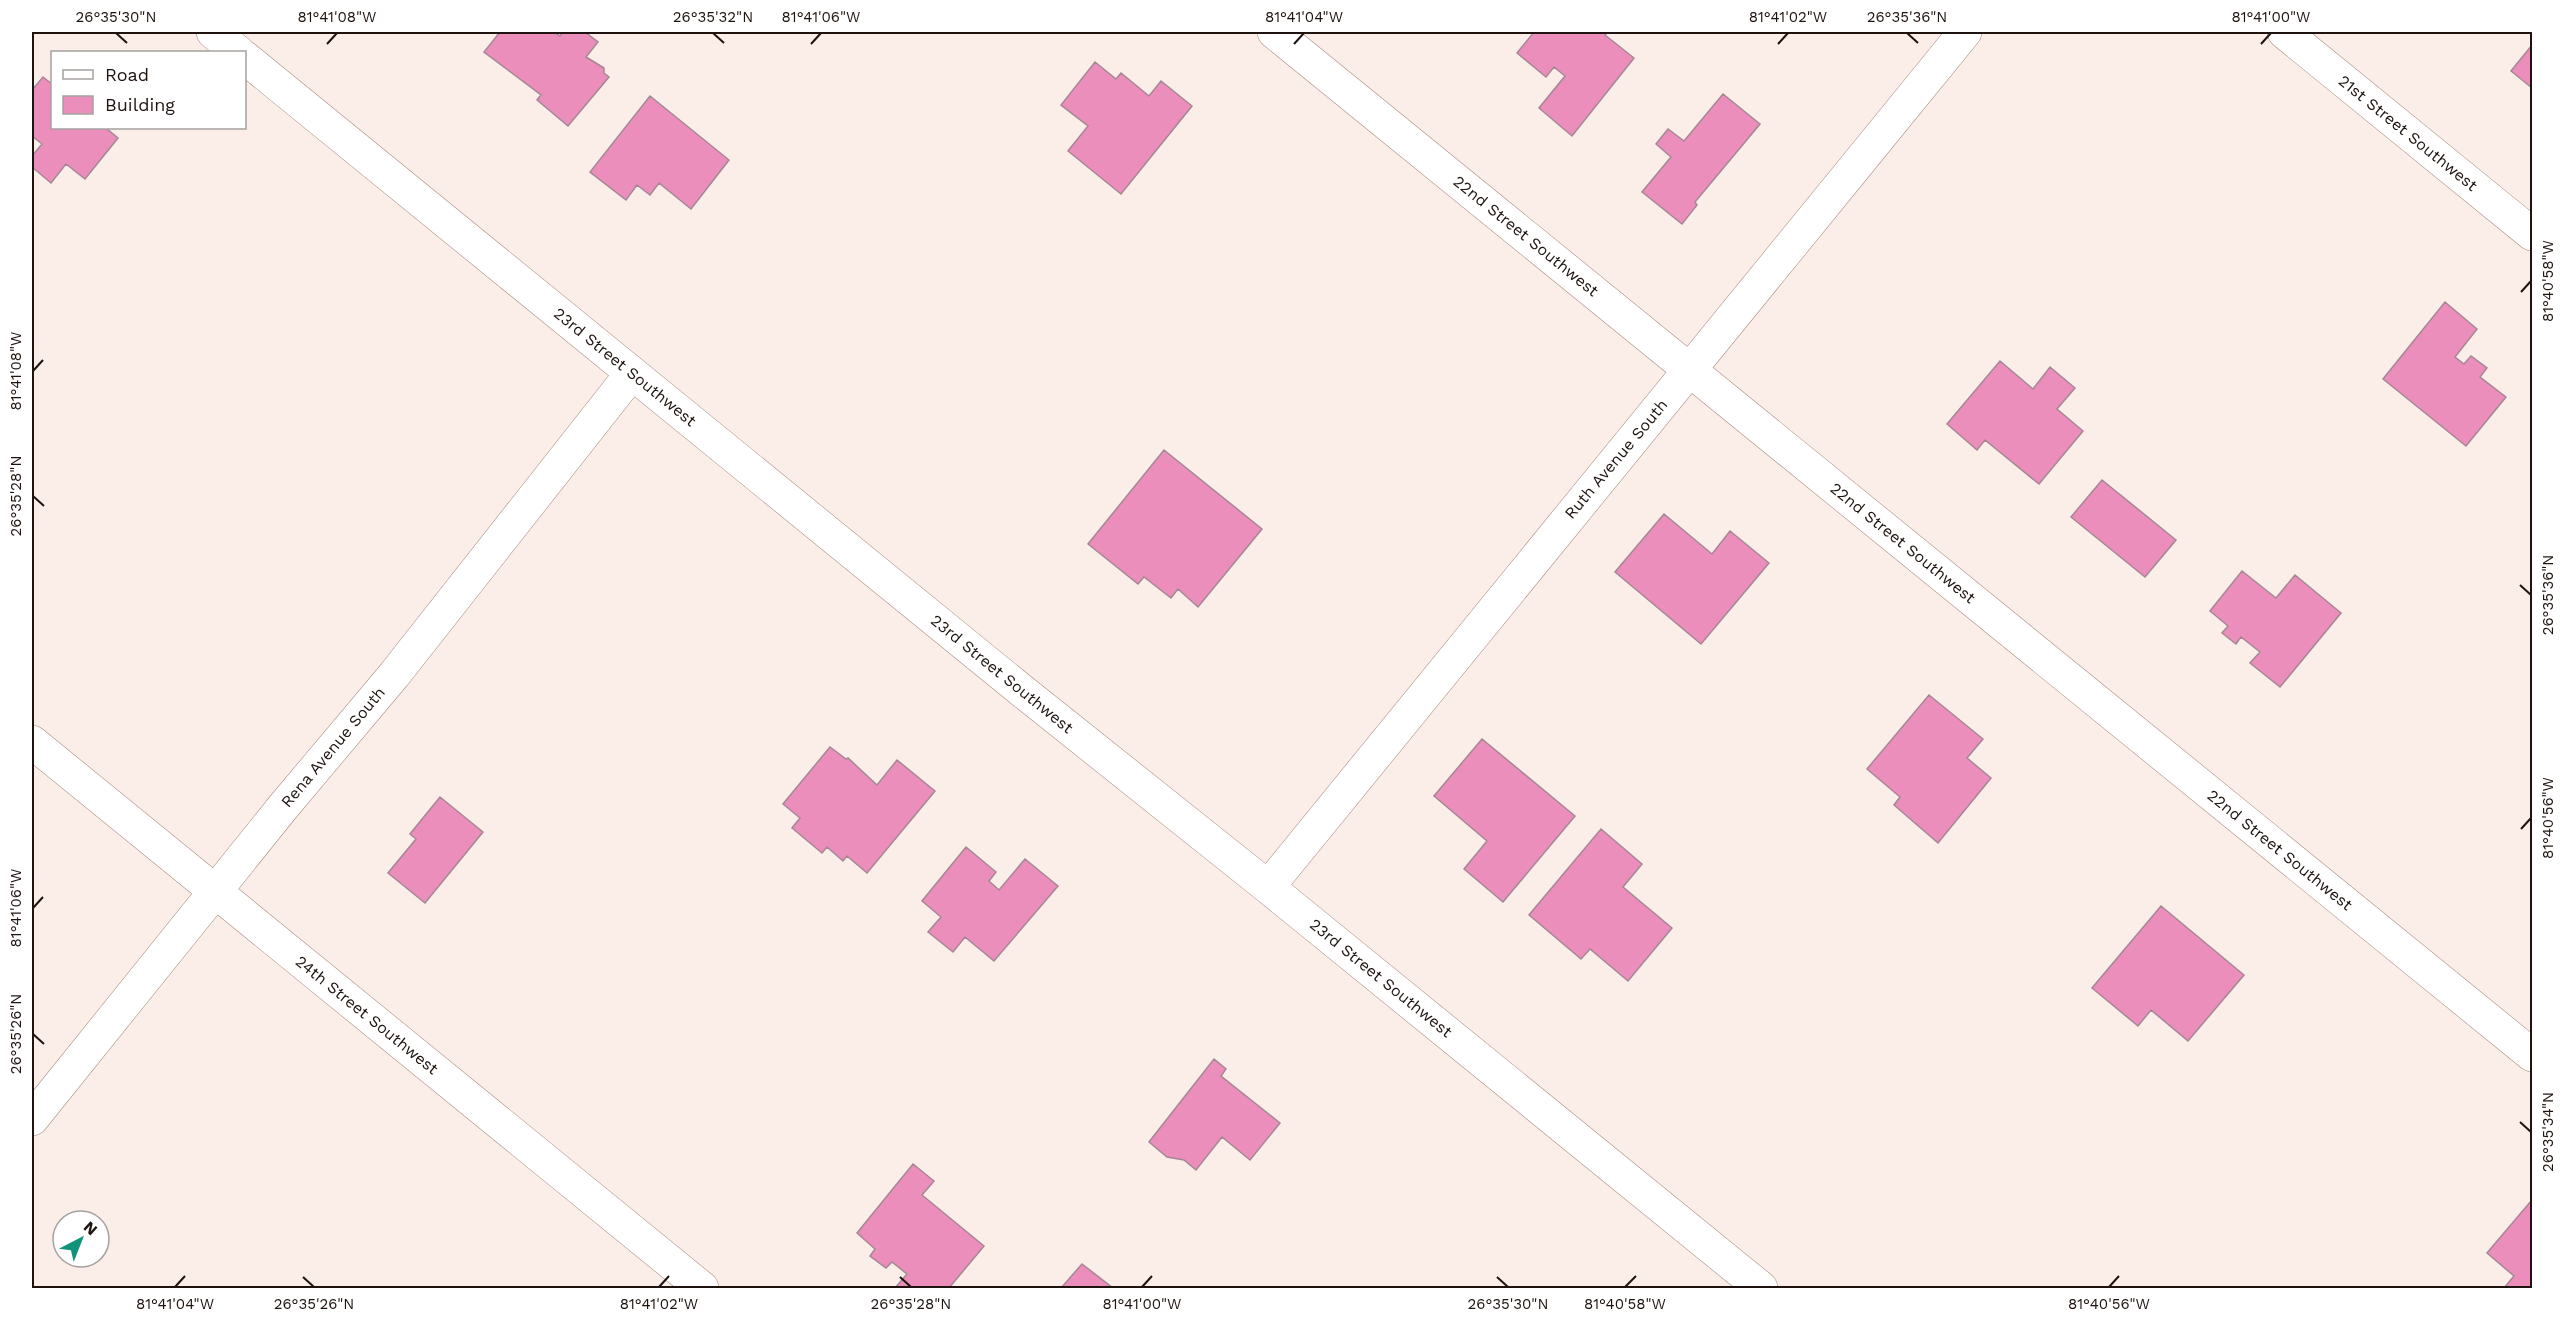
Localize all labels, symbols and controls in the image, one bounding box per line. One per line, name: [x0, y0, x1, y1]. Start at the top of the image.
text: 26°35'30"N: [76, 8, 156, 26]
text: 81°41'08"W: [298, 8, 376, 26]
text: 26°35'32"N: [673, 8, 753, 26]
text: 81°41'06"W: [782, 8, 860, 26]
text: 81°41'04"W: [1265, 8, 1343, 26]
text: 81°41'02"W: [1749, 8, 1827, 26]
text: 26°35'36"N: [1867, 8, 1947, 26]
text: 81°41'00"W: [2231, 8, 2311, 26]
legend: [51, 51, 246, 129]
text: Road: [105, 64, 149, 85]
street label: 21st Street Southwest: [2335, 71, 2482, 195]
text: Building: [105, 94, 175, 115]
street label: 22nd Street Southwest: [1450, 172, 1603, 301]
text: 81°40'58"W: [2539, 240, 2557, 322]
street label: 23rd Street Southwest: [550, 304, 700, 430]
text: 81°41'08"W: [7, 332, 25, 410]
street label: Ruth Avenue South: [1560, 395, 1672, 523]
text: 26°35'28"N: [7, 456, 25, 536]
street label: 22nd Street Southwest: [1827, 479, 1980, 608]
text: 26°35'36"N: [2539, 555, 2557, 635]
street label: 23rd Street Southwest: [927, 611, 1077, 737]
street label: Rena Avenue South: [277, 683, 389, 811]
text: 81°40'56"W: [2539, 777, 2557, 859]
street label: 22nd Street Southwest: [2204, 786, 2357, 915]
text: 81°41'06"W: [7, 869, 25, 947]
street label: 23rd Street Southwest: [1306, 915, 1456, 1041]
street label: 24th Street Southwest: [292, 952, 442, 1079]
text: 26°35'26"N: [7, 994, 25, 1074]
text: 26°35'34"N: [2539, 1092, 2557, 1172]
north arrow: [51, 1209, 111, 1269]
text: N: [80, 1217, 101, 1239]
text: 81°41'04"W: [136, 1295, 214, 1313]
text: 26°35'26"N: [274, 1295, 354, 1313]
text: 81°41'02"W: [620, 1295, 698, 1313]
text: 26°35'28"N: [871, 1295, 951, 1313]
text: 81°41'00"W: [1102, 1295, 1182, 1313]
text: 26°35'30"N: [1468, 1295, 1548, 1313]
text: 81°40'58"W: [1584, 1295, 1666, 1313]
text: 81°40'56"W: [2068, 1295, 2150, 1313]

